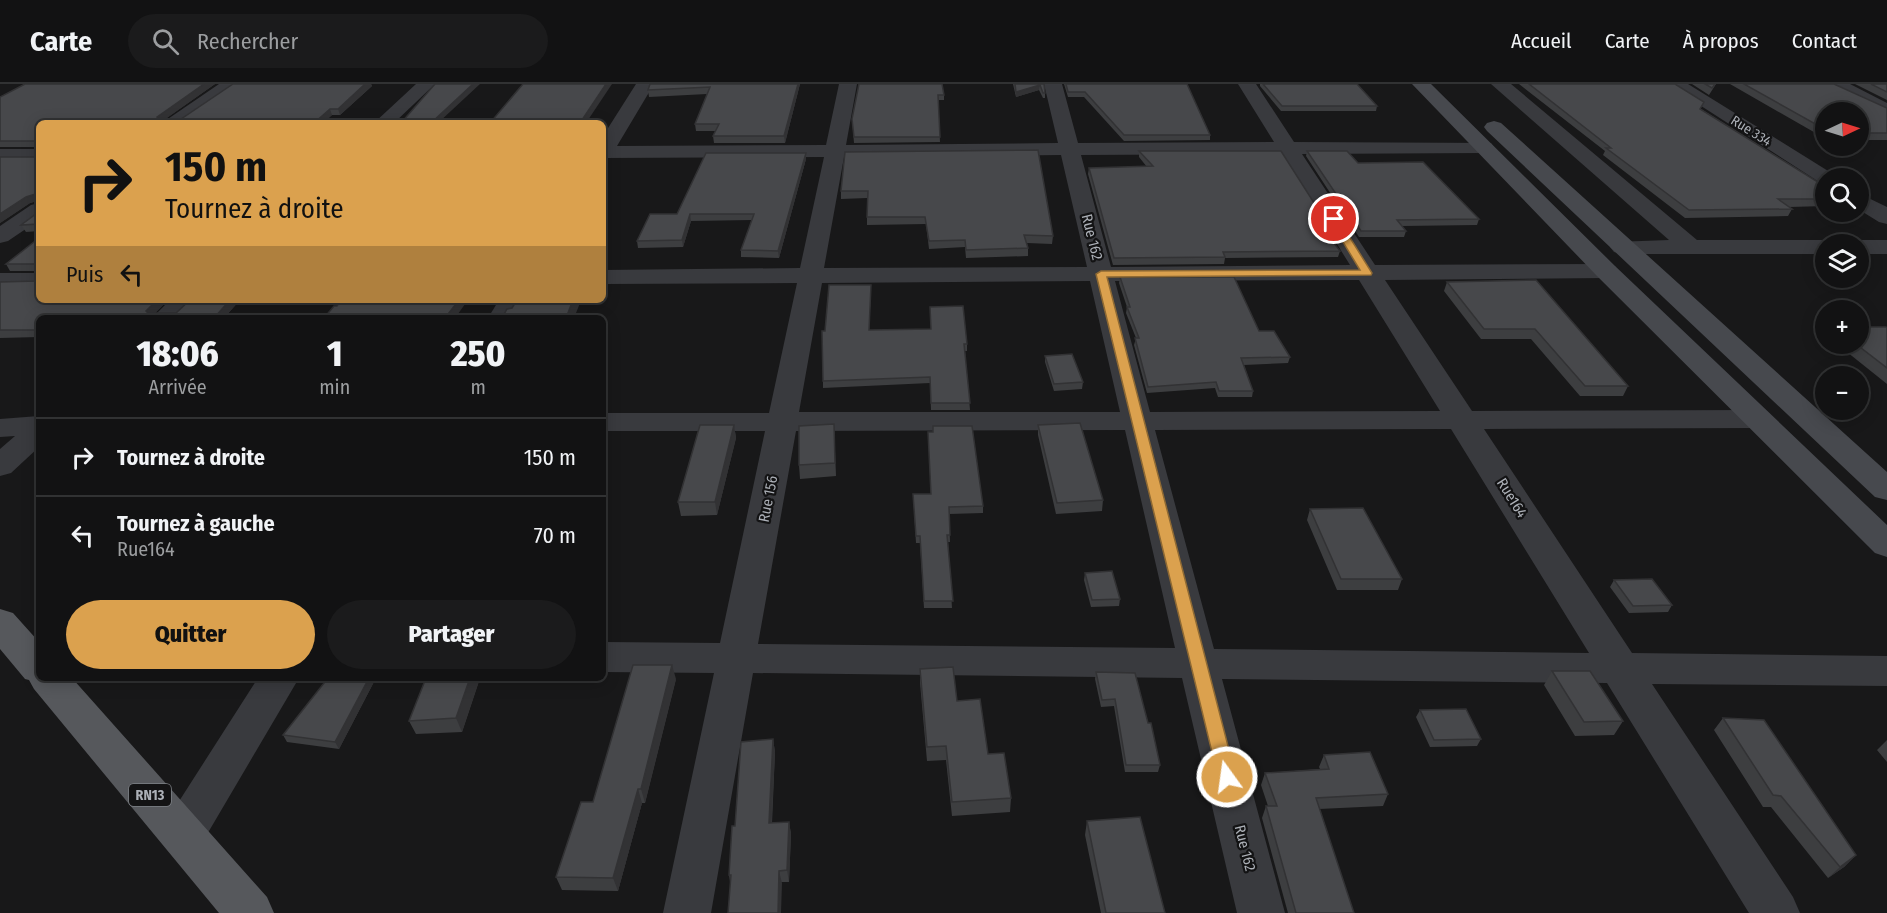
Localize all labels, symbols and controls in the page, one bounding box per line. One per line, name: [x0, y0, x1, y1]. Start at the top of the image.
search box: [128, 14, 548, 68]
text: Carte: [30, 25, 92, 58]
icon: search: [149, 25, 182, 58]
text: Rechercher: [197, 28, 298, 55]
text: Accueil: [1511, 28, 1572, 54]
text: Carte: [1605, 28, 1650, 54]
text: À propos: [1683, 28, 1759, 54]
text: Contact: [1792, 28, 1857, 54]
north arrow: [1815, 102, 1869, 156]
map controls: [1815, 102, 1869, 420]
street label: Rue 334: [1728, 112, 1775, 150]
text: 150 m: [165, 142, 267, 192]
icon: right: [66, 144, 144, 222]
button: search: [1815, 168, 1869, 222]
text: Tournez à droite: [165, 193, 344, 225]
pin: [1308, 193, 1359, 244]
icon: arrive: [1317, 202, 1350, 235]
street label: Rue 162: [1078, 212, 1106, 262]
button: layers: [1815, 234, 1869, 288]
icon: left: [115, 258, 148, 291]
text: Puis: [66, 261, 103, 288]
button: +: [1815, 300, 1869, 354]
text: 18:06: [136, 332, 219, 376]
text: 1: [327, 332, 343, 376]
text: 250: [451, 332, 506, 376]
button: −: [1815, 366, 1869, 420]
text: Arrivée: [149, 375, 207, 399]
text: min: [319, 375, 350, 399]
text: m: [470, 375, 486, 399]
icon: right: [66, 441, 99, 474]
text: Tournez à droite: [117, 444, 265, 471]
text: 150 m: [524, 444, 576, 471]
street label: Rue 156: [755, 474, 781, 524]
street label: Rue164: [1493, 475, 1531, 521]
text: Tournez à gauche: [117, 510, 275, 537]
icon: left: [66, 519, 99, 552]
text: 70 m: [534, 522, 576, 549]
text: Rue164: [117, 537, 175, 561]
button: Quitter: [66, 600, 315, 669]
button: Partager: [327, 600, 576, 669]
position arrow: [1195, 745, 1259, 809]
road number: RN13: [129, 784, 171, 806]
street label: Rue 162: [1231, 823, 1259, 873]

